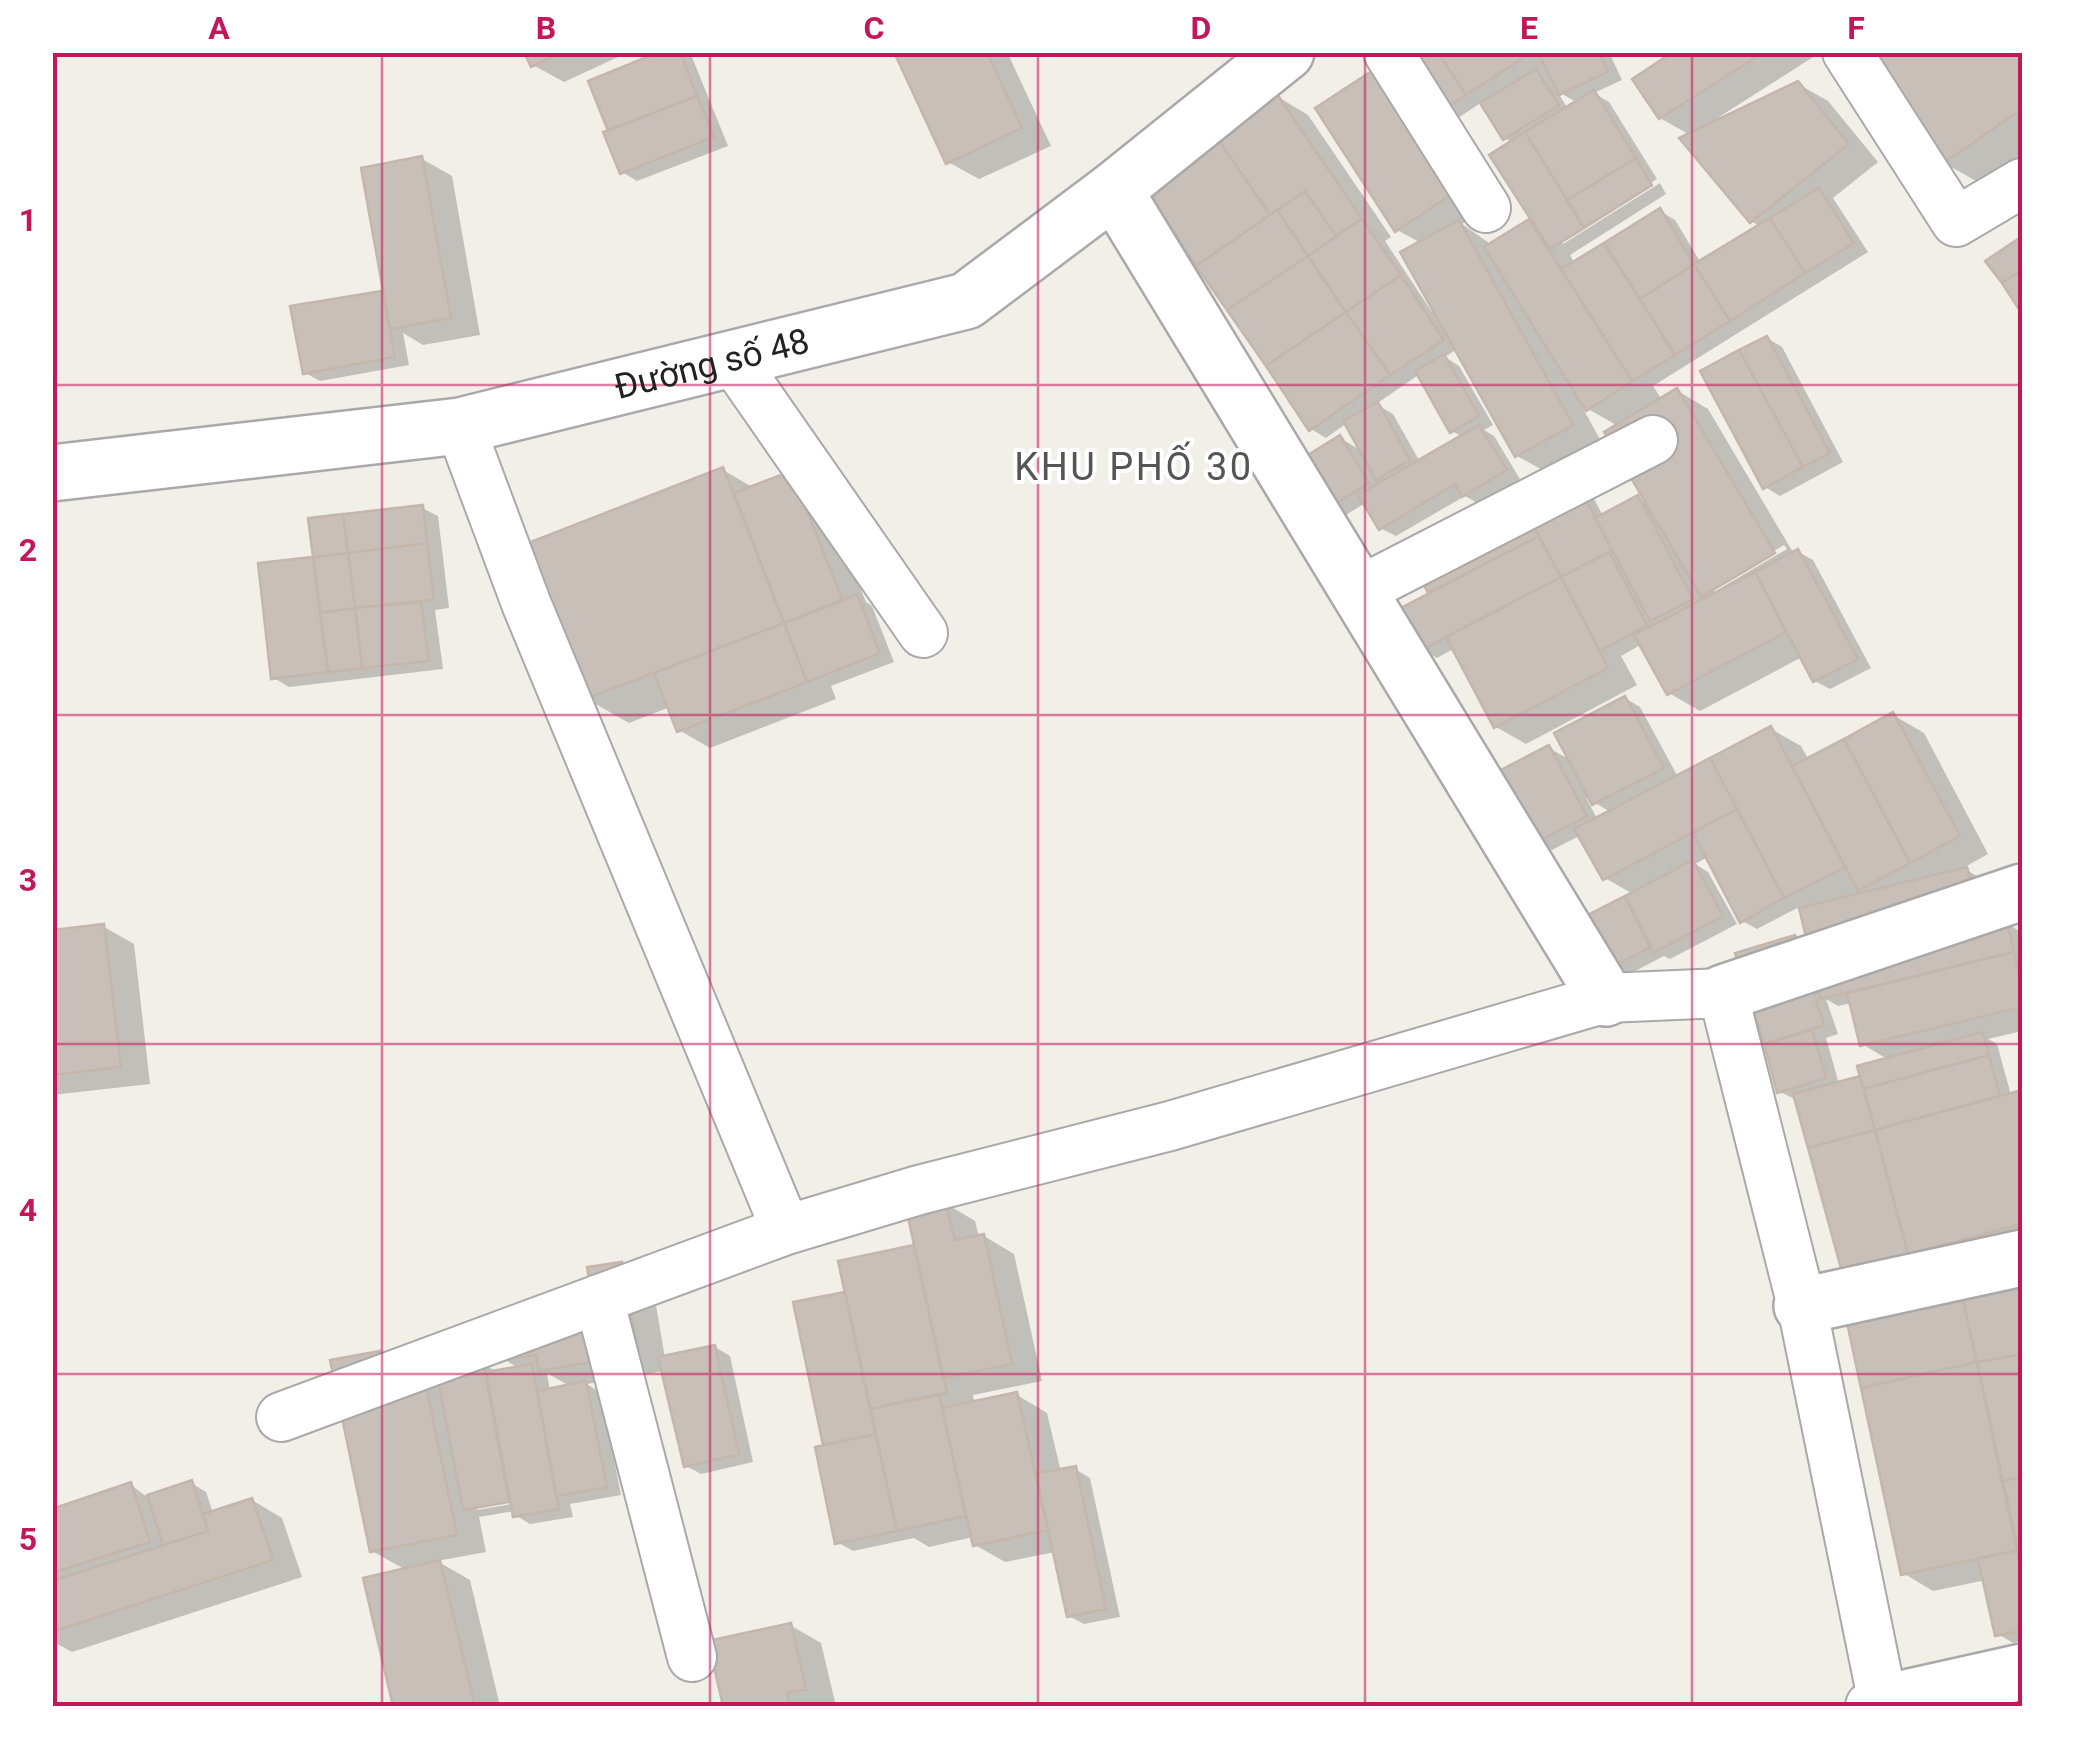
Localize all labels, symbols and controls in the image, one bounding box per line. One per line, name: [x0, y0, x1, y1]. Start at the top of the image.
text: A: [208, 9, 230, 47]
text: B: [536, 9, 556, 47]
text: C: [864, 9, 884, 47]
text: D: [1191, 9, 1211, 47]
text: E: [1520, 9, 1538, 47]
text: F: [1847, 9, 1865, 47]
text: 1: [19, 201, 37, 239]
street label: Đường số 48: [610, 321, 813, 408]
district label: KHU PHỐ 30: [1014, 441, 1254, 489]
text: 2: [19, 531, 37, 569]
text: 3: [19, 861, 37, 899]
text: 4: [19, 1191, 37, 1229]
text: 5: [19, 1520, 37, 1558]

